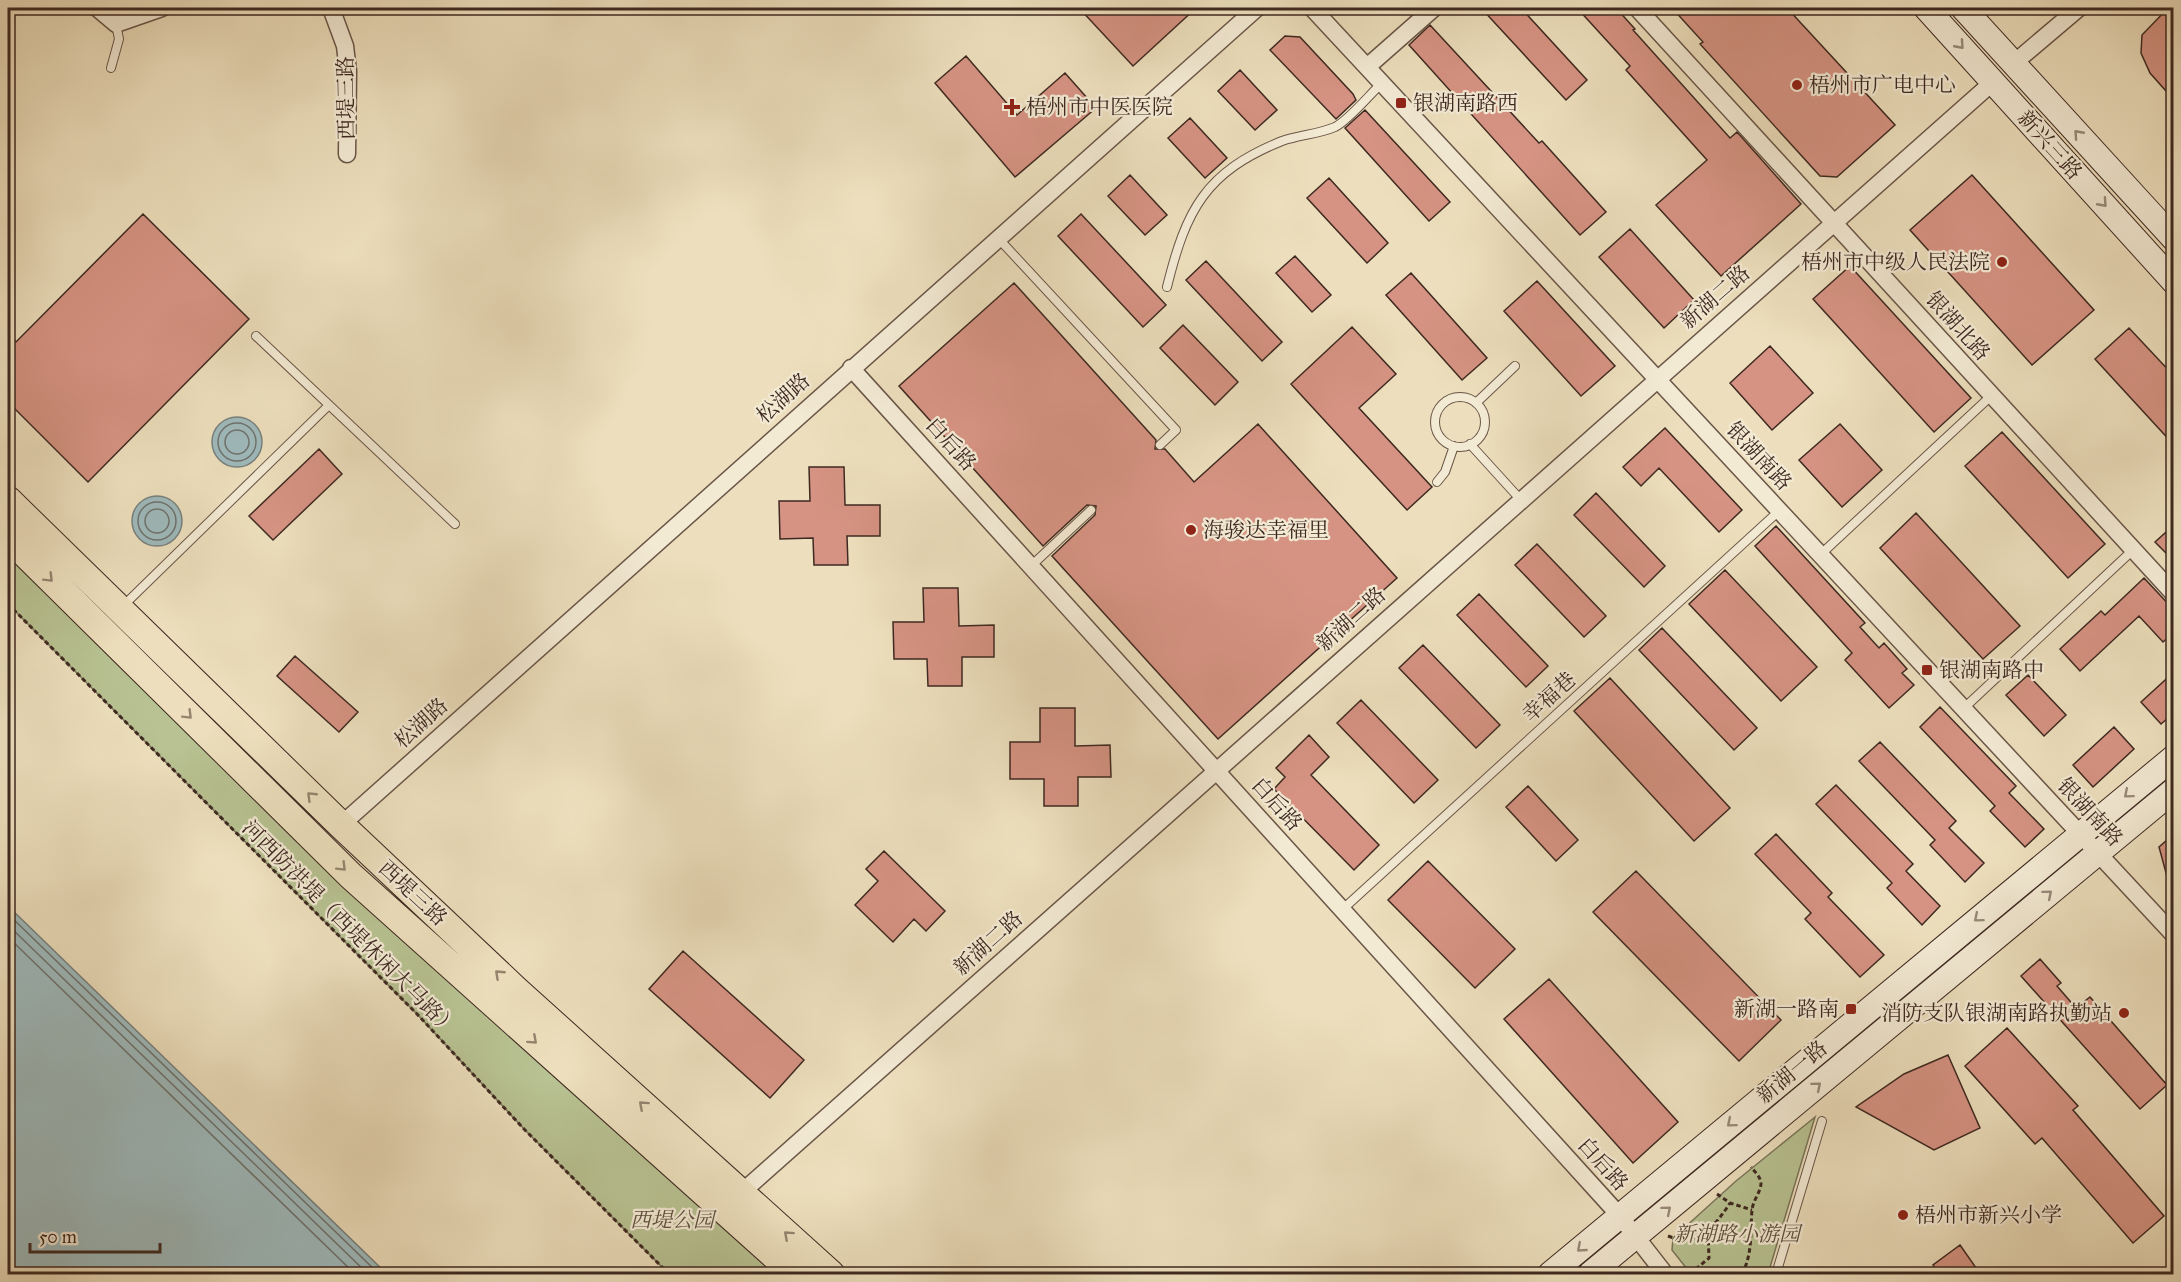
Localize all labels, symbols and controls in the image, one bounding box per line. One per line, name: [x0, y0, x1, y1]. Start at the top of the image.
one-way arrow: [1953, 38, 1964, 48]
street label: 西堤三路: [332, 56, 360, 140]
place label: 梧州市广电中心: [1809, 72, 1956, 98]
marker: 梧州市广电中心: [1790, 78, 1804, 92]
place label: 银湖南路西: [1413, 90, 1518, 116]
place label: 梧州市中医医院: [1026, 94, 1173, 120]
marker: 银湖南路西: [1394, 96, 1408, 110]
marker: 梧州市中医医院: [1003, 98, 1021, 116]
street label: 新兴三路: [2012, 105, 2088, 185]
one-way arrow: [2074, 130, 2085, 141]
one-way arrow: [2095, 196, 2106, 207]
place label: 梧州市中级人民法院: [1801, 249, 1990, 275]
marker: 梧州市中级人民法院: [1995, 255, 2009, 269]
street label: 新湖二路: [1675, 260, 1755, 334]
street label: 银湖北路: [1920, 286, 1996, 366]
street label: 松湖路: [751, 367, 815, 429]
street label: 白后路: [920, 412, 982, 476]
street label: 银湖南路: [1721, 416, 1797, 496]
place label: 海骏达幸福里: [1203, 517, 1329, 543]
marker: 海骏达幸福里: [1184, 523, 1198, 537]
one-way arrow: [43, 571, 53, 582]
street label: 新湖二路: [1311, 581, 1391, 657]
place label: 银湖南路中: [1939, 657, 2044, 683]
marker: 银湖南路中: [1920, 663, 1934, 677]
street label: 幸福巷: [1517, 666, 1581, 728]
street label: 松湖路: [389, 692, 453, 754]
one-way arrow: [181, 708, 192, 719]
street label: 白后路: [1246, 772, 1308, 836]
street label: 银湖南路: [2052, 772, 2128, 852]
one-way arrow: [2124, 787, 2135, 798]
one-way arrow: [308, 792, 318, 803]
street label: 河西防洪堤（西堤休闲大马路）: [237, 815, 463, 1041]
street label: 西堤三路: [373, 855, 453, 931]
one-way arrow: [334, 859, 345, 870]
one-way arrow: [2041, 890, 2052, 901]
street label: 新湖二路: [948, 905, 1028, 981]
one-way arrow: [1974, 911, 1985, 922]
one-way arrow: [495, 970, 505, 981]
place label: 新湖一路南: [1734, 996, 1839, 1022]
place label: 消防支队银湖南路执勤站: [1881, 1000, 2112, 1026]
marker: 新湖一路南: [1844, 1002, 1858, 1016]
marker: 消防支队银湖南路执勤站: [2117, 1006, 2131, 1020]
one-way arrow: [526, 1033, 537, 1044]
street label: 新湖一路: [1751, 1035, 1833, 1109]
one-way arrow: [1810, 1082, 1821, 1093]
one-way arrow: [639, 1101, 650, 1112]
one-way arrow: [1727, 1116, 1738, 1127]
street label: 白后路: [1572, 1132, 1634, 1196]
place label: 梧州市新兴小学: [1915, 1202, 2062, 1228]
park label: 西堤公园: [630, 1207, 717, 1233]
one-way arrow: [1660, 1207, 1671, 1218]
marker: 梧州市新兴小学: [1896, 1208, 1910, 1222]
scale bar: [30, 1216, 160, 1254]
park label: 新湖路小游园: [1674, 1221, 1803, 1247]
text: 50 m: [39, 1226, 77, 1248]
one-way arrow: [784, 1231, 795, 1242]
one-way arrow: [1577, 1241, 1588, 1252]

